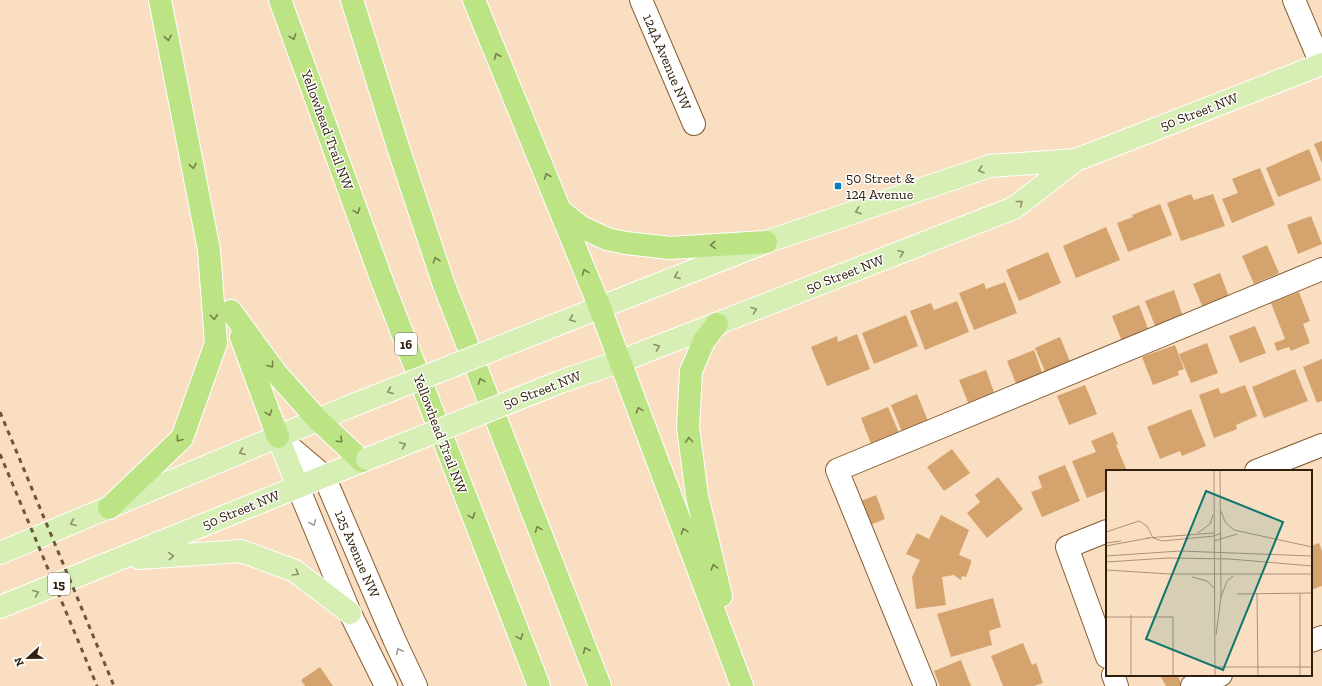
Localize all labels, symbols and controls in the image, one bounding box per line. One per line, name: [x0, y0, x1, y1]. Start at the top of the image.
street label: 124A Avenue NW: [639, 12, 695, 112]
one-way arrow: [288, 33, 296, 40]
one-way arrow: [163, 35, 171, 41]
one-way arrow: [494, 52, 502, 60]
street label: Yellowhead Trail NW: [297, 67, 357, 192]
street label: 50 Street NW: [1158, 89, 1240, 135]
one-way arrow: [188, 163, 196, 169]
one-way arrow: [978, 165, 985, 173]
place label: 50 Street & 124 Avenue: [846, 170, 915, 203]
one-way arrow: [544, 172, 552, 180]
marker: 50 Street & 124 Avenue: [833, 181, 843, 191]
one-way arrow: [1016, 201, 1023, 208]
one-way arrow: [855, 206, 862, 215]
one-way arrow: [352, 208, 360, 215]
one-way arrow: [710, 241, 716, 249]
one-way arrow: [897, 249, 904, 257]
street label: 50 Street NW: [804, 251, 886, 297]
one-way arrow: [432, 256, 440, 263]
one-way arrow: [582, 268, 590, 275]
one-way arrow: [674, 272, 681, 280]
one-way arrow: [750, 307, 757, 315]
one-way arrow: [210, 314, 219, 320]
one-way arrow: [568, 314, 576, 322]
road number: 16: [395, 333, 417, 355]
one-way arrow: [654, 344, 661, 352]
one-way arrow: [266, 361, 273, 368]
street label: 50 Street NW: [501, 367, 583, 413]
street label: Yellowhead Trail NW: [409, 371, 471, 496]
one-way arrow: [478, 378, 486, 385]
one-way arrow: [386, 387, 393, 395]
one-way arrow: [635, 406, 643, 413]
one-way arrow: [265, 410, 273, 417]
one-way arrow: [177, 435, 184, 442]
one-way arrow: [335, 436, 343, 443]
one-way arrow: [684, 437, 693, 443]
one-way arrow: [399, 442, 407, 450]
one-way arrow: [239, 447, 247, 455]
inset map: [1106, 470, 1312, 676]
street label: 50 Street NW: [200, 487, 282, 533]
street label: 125 Avenue NW: [331, 508, 383, 600]
one-way arrow: [468, 513, 476, 520]
one-way arrow: [69, 518, 77, 526]
one-way arrow: [308, 518, 316, 526]
one-way arrow: [534, 525, 542, 532]
one-way arrow: [681, 528, 689, 535]
one-way arrow: [168, 551, 174, 560]
one-way arrow: [710, 564, 719, 571]
one-way arrow: [292, 568, 299, 576]
road number: 15: [48, 573, 70, 595]
one-way arrow: [33, 589, 40, 597]
one-way arrow: [515, 634, 523, 641]
north arrow: [8, 638, 48, 678]
one-way arrow: [582, 646, 590, 653]
one-way arrow: [396, 648, 404, 655]
text: N: [11, 655, 27, 668]

